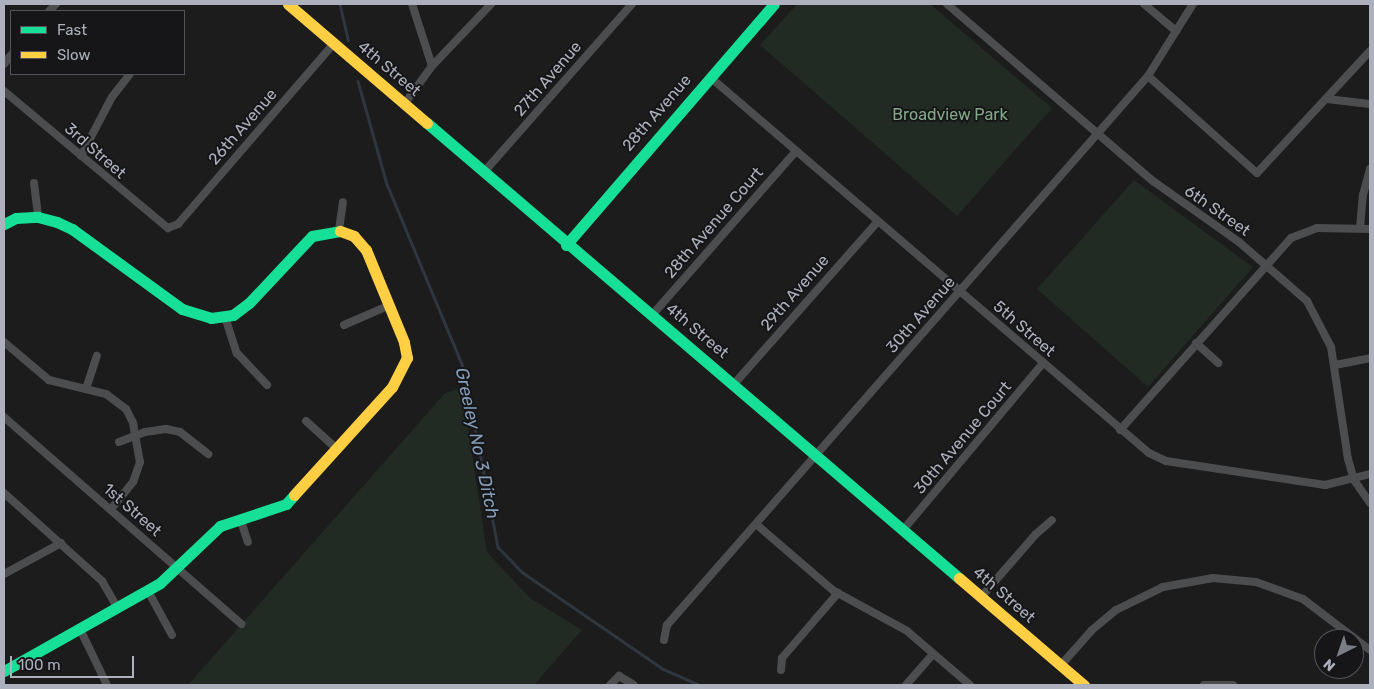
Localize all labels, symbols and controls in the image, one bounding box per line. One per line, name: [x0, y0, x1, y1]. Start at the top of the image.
legend: [10, 10, 185, 75]
text: Fast: [57, 21, 87, 39]
street label: 4th Street: [354, 37, 424, 101]
street label: 27th Avenue: [510, 37, 586, 121]
text: Slow: [57, 46, 90, 64]
street label: 28th Avenue: [618, 71, 696, 155]
street label: 26th Avenue: [205, 85, 281, 169]
park label: Broadview Park: [892, 105, 1008, 125]
street label: 3rd Street: [60, 119, 130, 183]
street label: 28th Avenue Court: [660, 163, 768, 283]
street label: 6th Street: [1180, 181, 1254, 241]
street label: 29th Avenue: [757, 251, 833, 335]
street label: 30th Avenue: [882, 273, 960, 357]
street label: 5th Street: [989, 297, 1059, 361]
street label: 4th Street: [662, 299, 732, 363]
water label: Greeley No 3 Ditch: [450, 365, 504, 521]
street label: 30th Avenue Court: [910, 378, 1016, 498]
street label: 1st Street: [99, 479, 165, 541]
street label: 4th Street: [969, 563, 1039, 627]
north arrow: [1314, 629, 1364, 679]
scale bar: [12, 646, 136, 678]
text: N: [1320, 655, 1339, 675]
text: 100 m: [18, 656, 60, 674]

